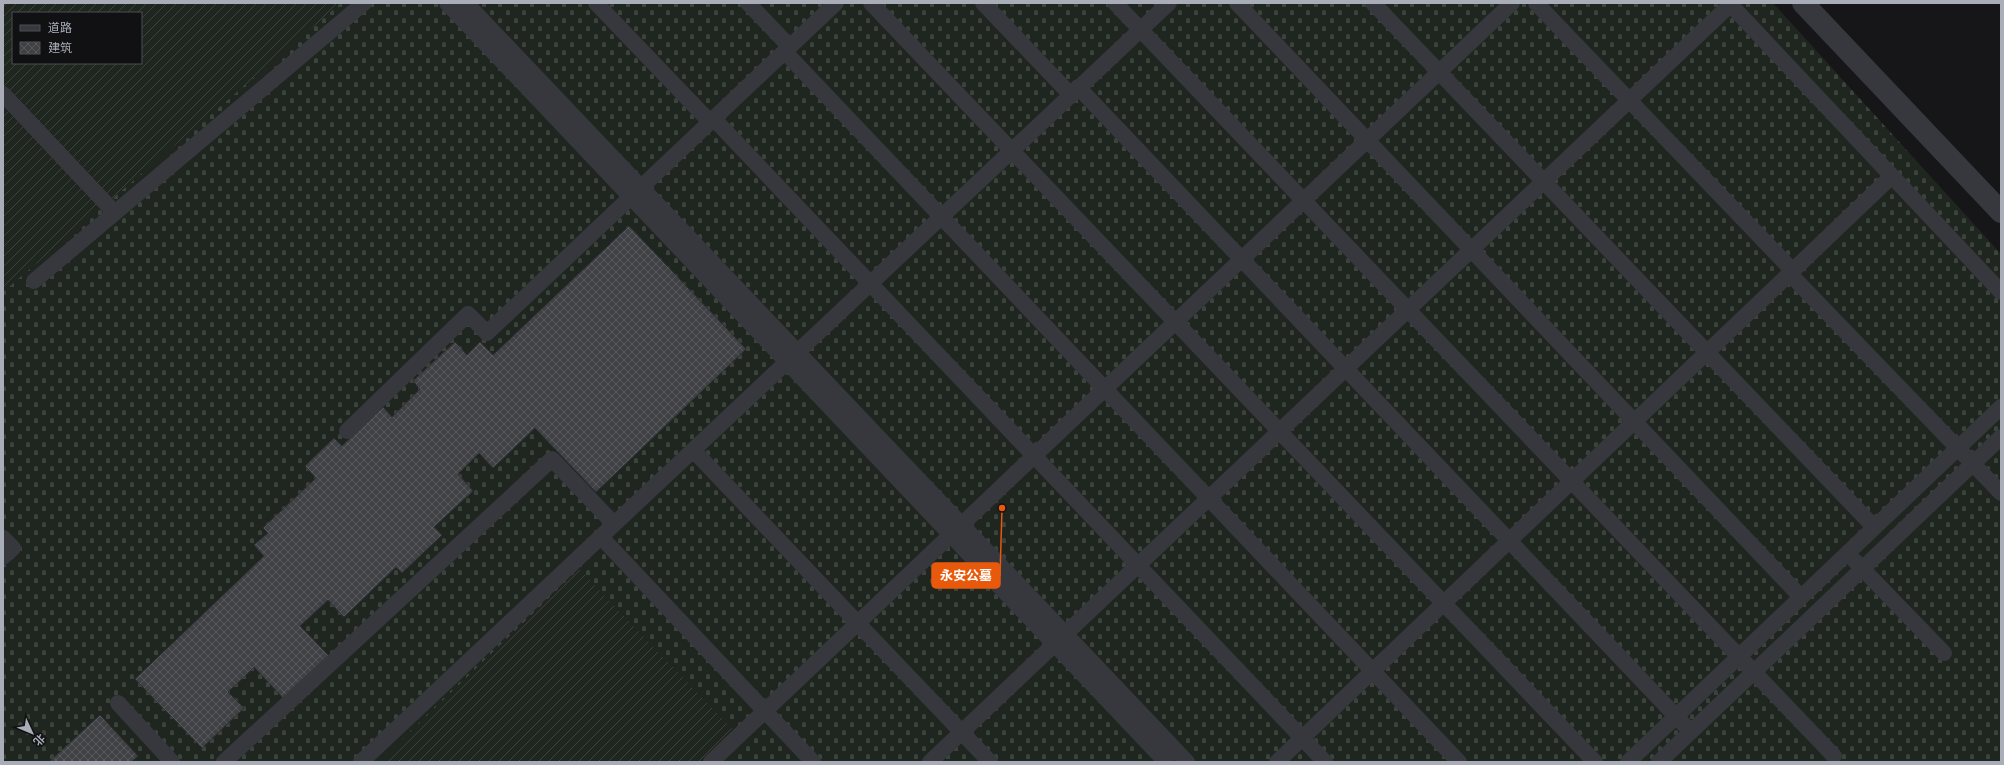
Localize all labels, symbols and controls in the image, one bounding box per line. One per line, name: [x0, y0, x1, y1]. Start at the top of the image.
legend: [12, 12, 142, 64]
text: 道路: [48, 20, 72, 35]
text: 建筑: [48, 40, 72, 55]
callout: 永安公墓: [932, 563, 1000, 588]
text: 永安公墓: [940, 567, 992, 584]
north arrow: [12, 713, 52, 753]
text: 北: [30, 731, 48, 749]

